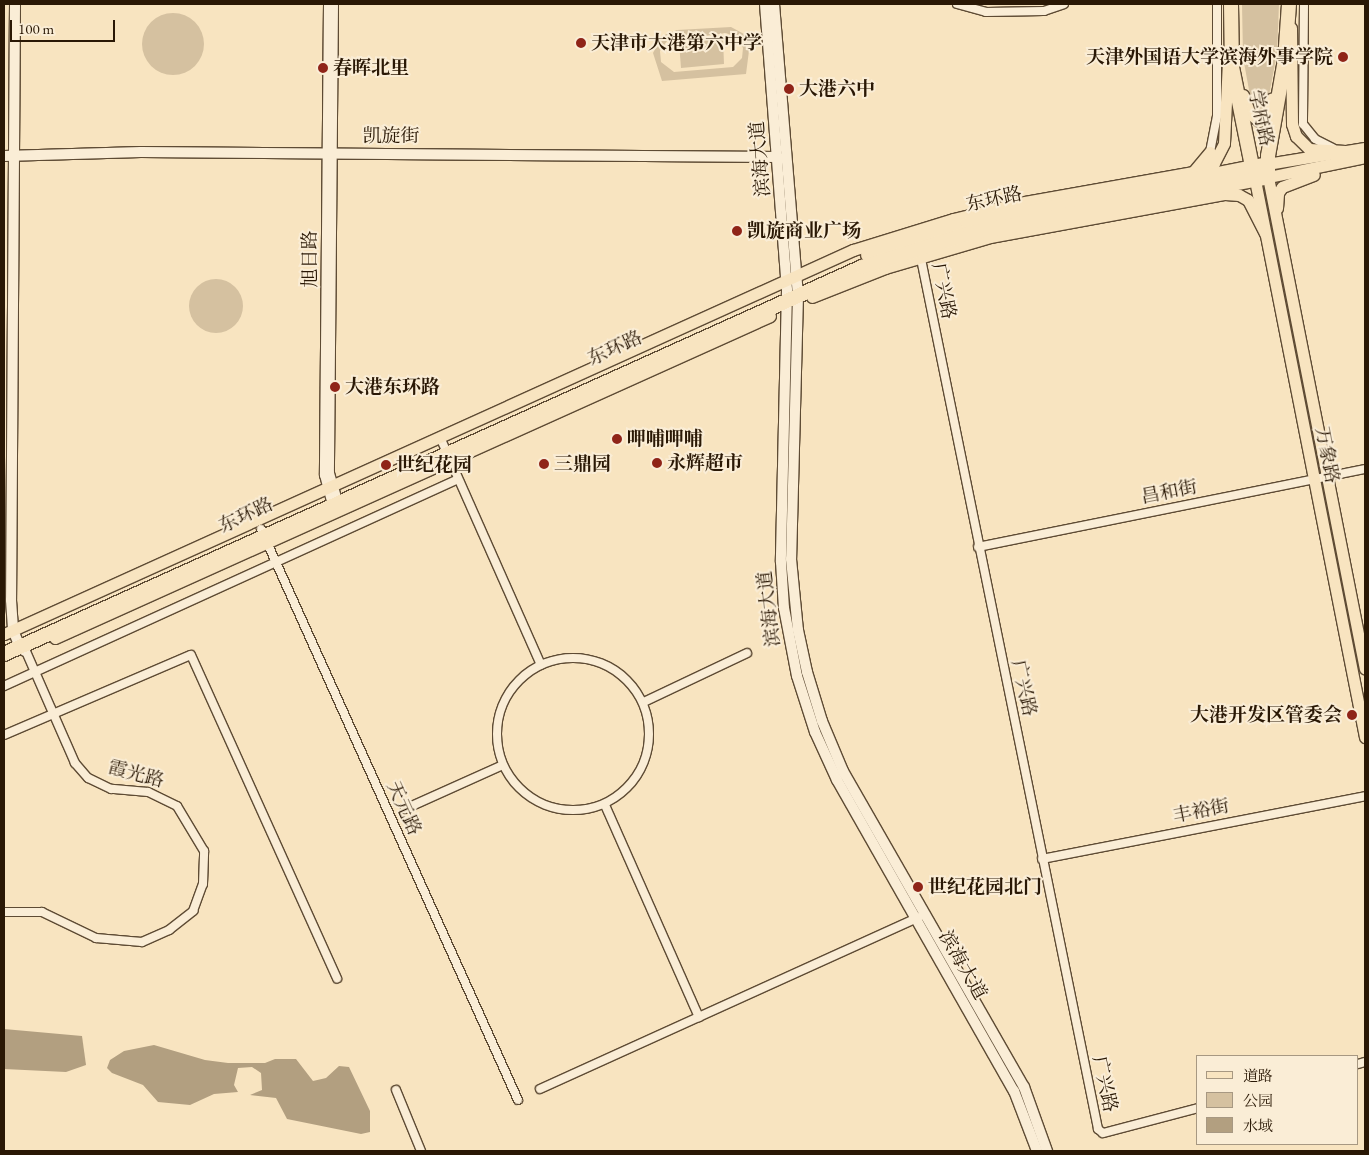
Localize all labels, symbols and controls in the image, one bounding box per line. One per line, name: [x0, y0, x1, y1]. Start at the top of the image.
scale bar: [12, 10, 118, 42]
text: 100 m: [18, 19, 54, 38]
place label: 天津市大港第六中学: [591, 32, 762, 54]
marker: 天津市大港第六中学: [575, 37, 587, 49]
place label: 天津外国语大学滨海外事学院: [1086, 46, 1333, 68]
marker: 天津外国语大学滨海外事学院: [1337, 51, 1349, 63]
place label: 春晖北里: [333, 57, 409, 79]
marker: 春晖北里: [317, 62, 329, 74]
place label: 大港六中: [799, 78, 875, 100]
marker: 大港六中: [783, 83, 795, 95]
street label: 学府路: [1244, 88, 1278, 148]
street label: 滨海大道: [745, 120, 775, 198]
street label: 凯旋街: [363, 125, 419, 147]
street label: 东环路: [964, 182, 1024, 216]
place label: 凯旋商业广场: [747, 220, 861, 242]
marker: 凯旋商业广场: [731, 225, 743, 237]
street label: 旭日路: [299, 231, 321, 287]
street label: 广兴路: [927, 261, 961, 321]
street label: 东环路: [584, 326, 646, 370]
place label: 大港东环路: [345, 376, 440, 398]
marker: 大港东环路: [329, 381, 341, 393]
street label: 万象路: [1310, 425, 1344, 485]
place label: 呷哺呷哺: [627, 428, 703, 450]
marker: 呷哺呷哺: [611, 433, 623, 445]
place label: 永辉超市: [667, 452, 743, 474]
place label: 三鼎园: [554, 453, 611, 475]
place label: 世纪花园: [396, 454, 472, 476]
marker: 永辉超市: [651, 457, 663, 469]
marker: 三鼎园: [538, 458, 550, 470]
marker: 世纪花园: [380, 459, 392, 471]
street label: 昌和街: [1139, 475, 1199, 509]
street label: 东环路: [215, 493, 277, 537]
street label: 滨海大道: [753, 570, 785, 648]
street label: 广兴路: [1007, 658, 1041, 718]
place label: 大港开发区管委会: [1190, 704, 1342, 726]
marker: 大港开发区管委会: [1346, 709, 1358, 721]
street label: 霞光路: [106, 756, 166, 792]
street label: 天元路: [382, 777, 426, 839]
street label: 丰裕街: [1171, 794, 1231, 828]
place label: 世纪花园北门: [928, 876, 1042, 898]
marker: 世纪花园北门: [912, 881, 924, 893]
street label: 滨海大道: [934, 926, 992, 1004]
street label: 广兴路: [1088, 1054, 1122, 1114]
legend: [1196, 1055, 1359, 1145]
text: 道路: [1243, 1066, 1273, 1085]
text: 公园: [1243, 1091, 1273, 1110]
text: 水域: [1243, 1116, 1273, 1135]

